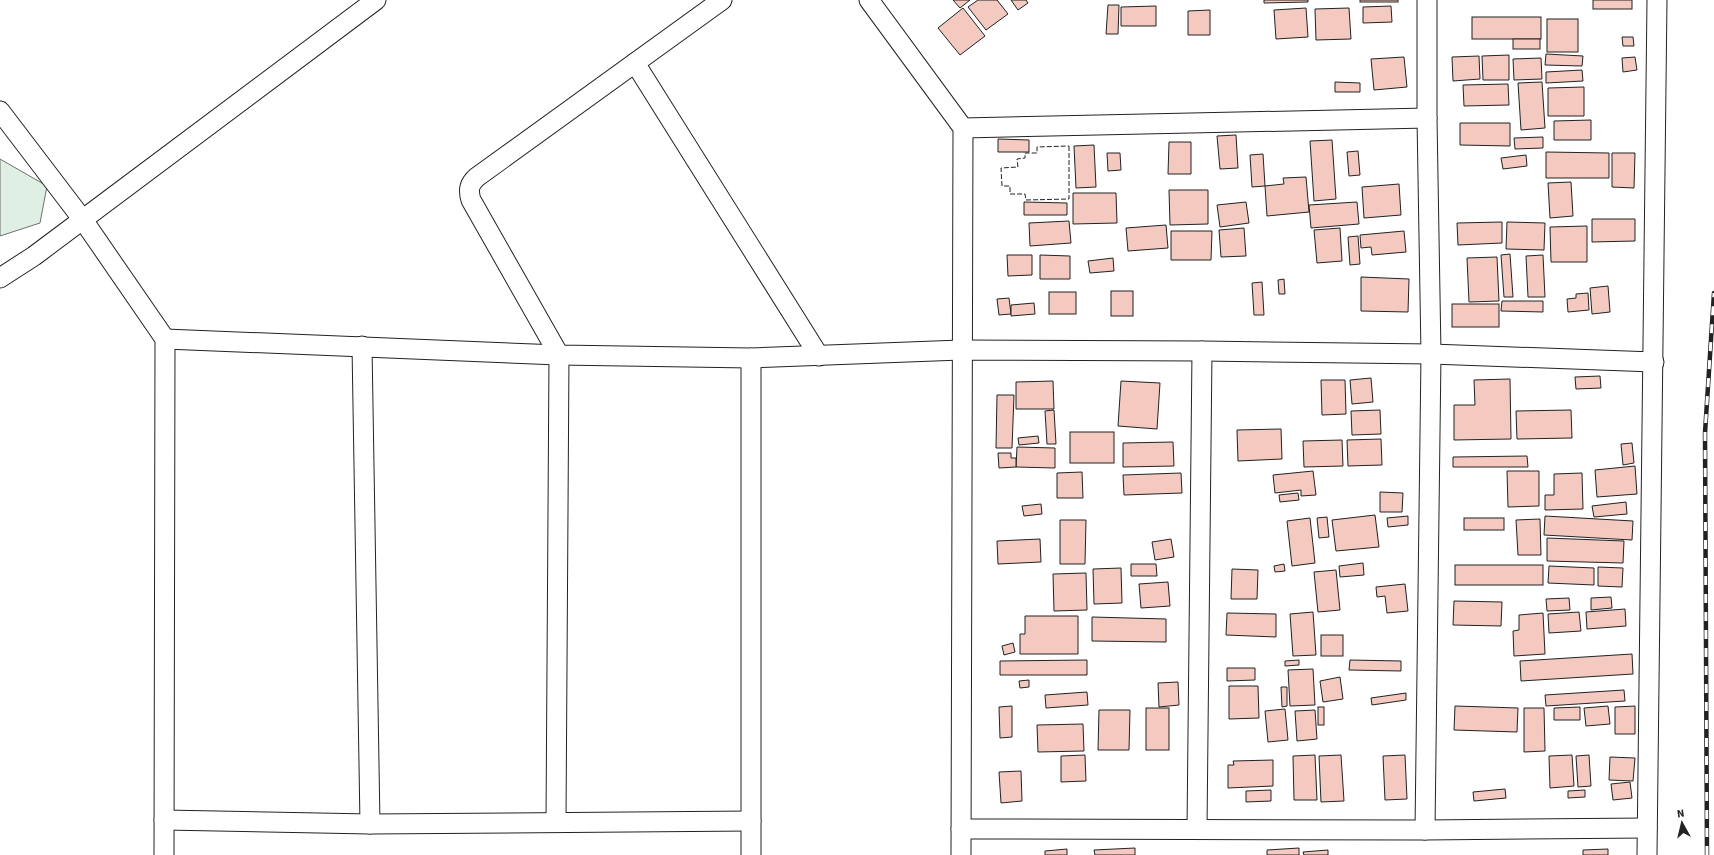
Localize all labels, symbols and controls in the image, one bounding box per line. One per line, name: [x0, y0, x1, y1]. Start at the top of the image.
north arrow: [1662, 803, 1702, 843]
text: N: [1676, 806, 1685, 822]

